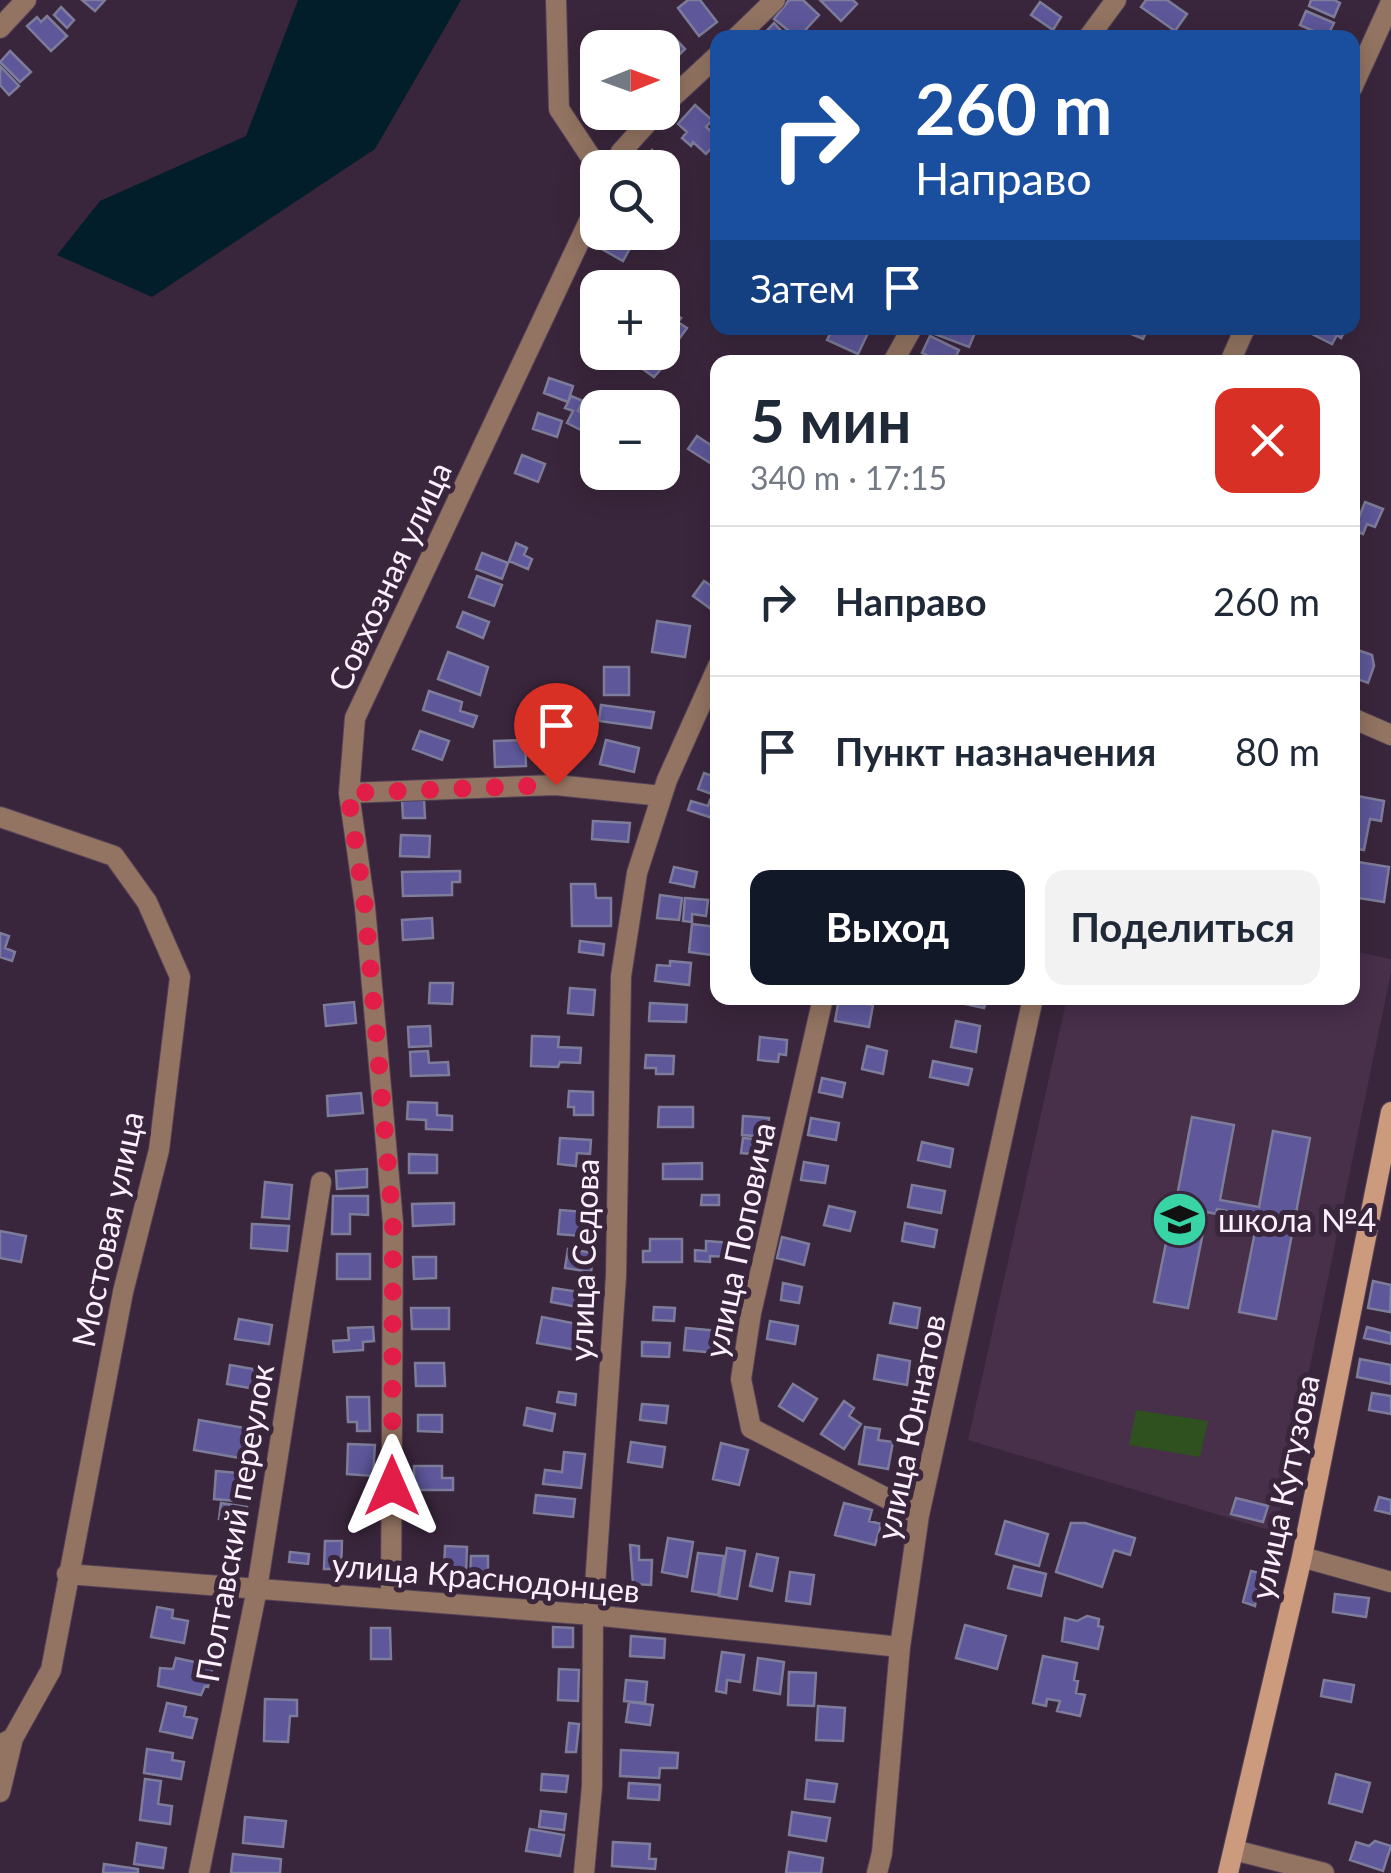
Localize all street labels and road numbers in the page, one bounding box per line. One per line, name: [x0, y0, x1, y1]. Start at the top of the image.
street label: Совхозная улица: [319, 456, 459, 696]
street label: Мостовая улица: [63, 1108, 151, 1350]
street label: улица Поповича: [695, 1119, 783, 1361]
street label: улица Седова: [560, 1158, 606, 1362]
street label: улица Юннатов: [867, 1311, 953, 1543]
street label: Полтавский переулок: [187, 1361, 281, 1685]
street label: улица Кутузова: [1241, 1371, 1327, 1603]
street label: улица Краснодонцев: [330, 1544, 642, 1610]

